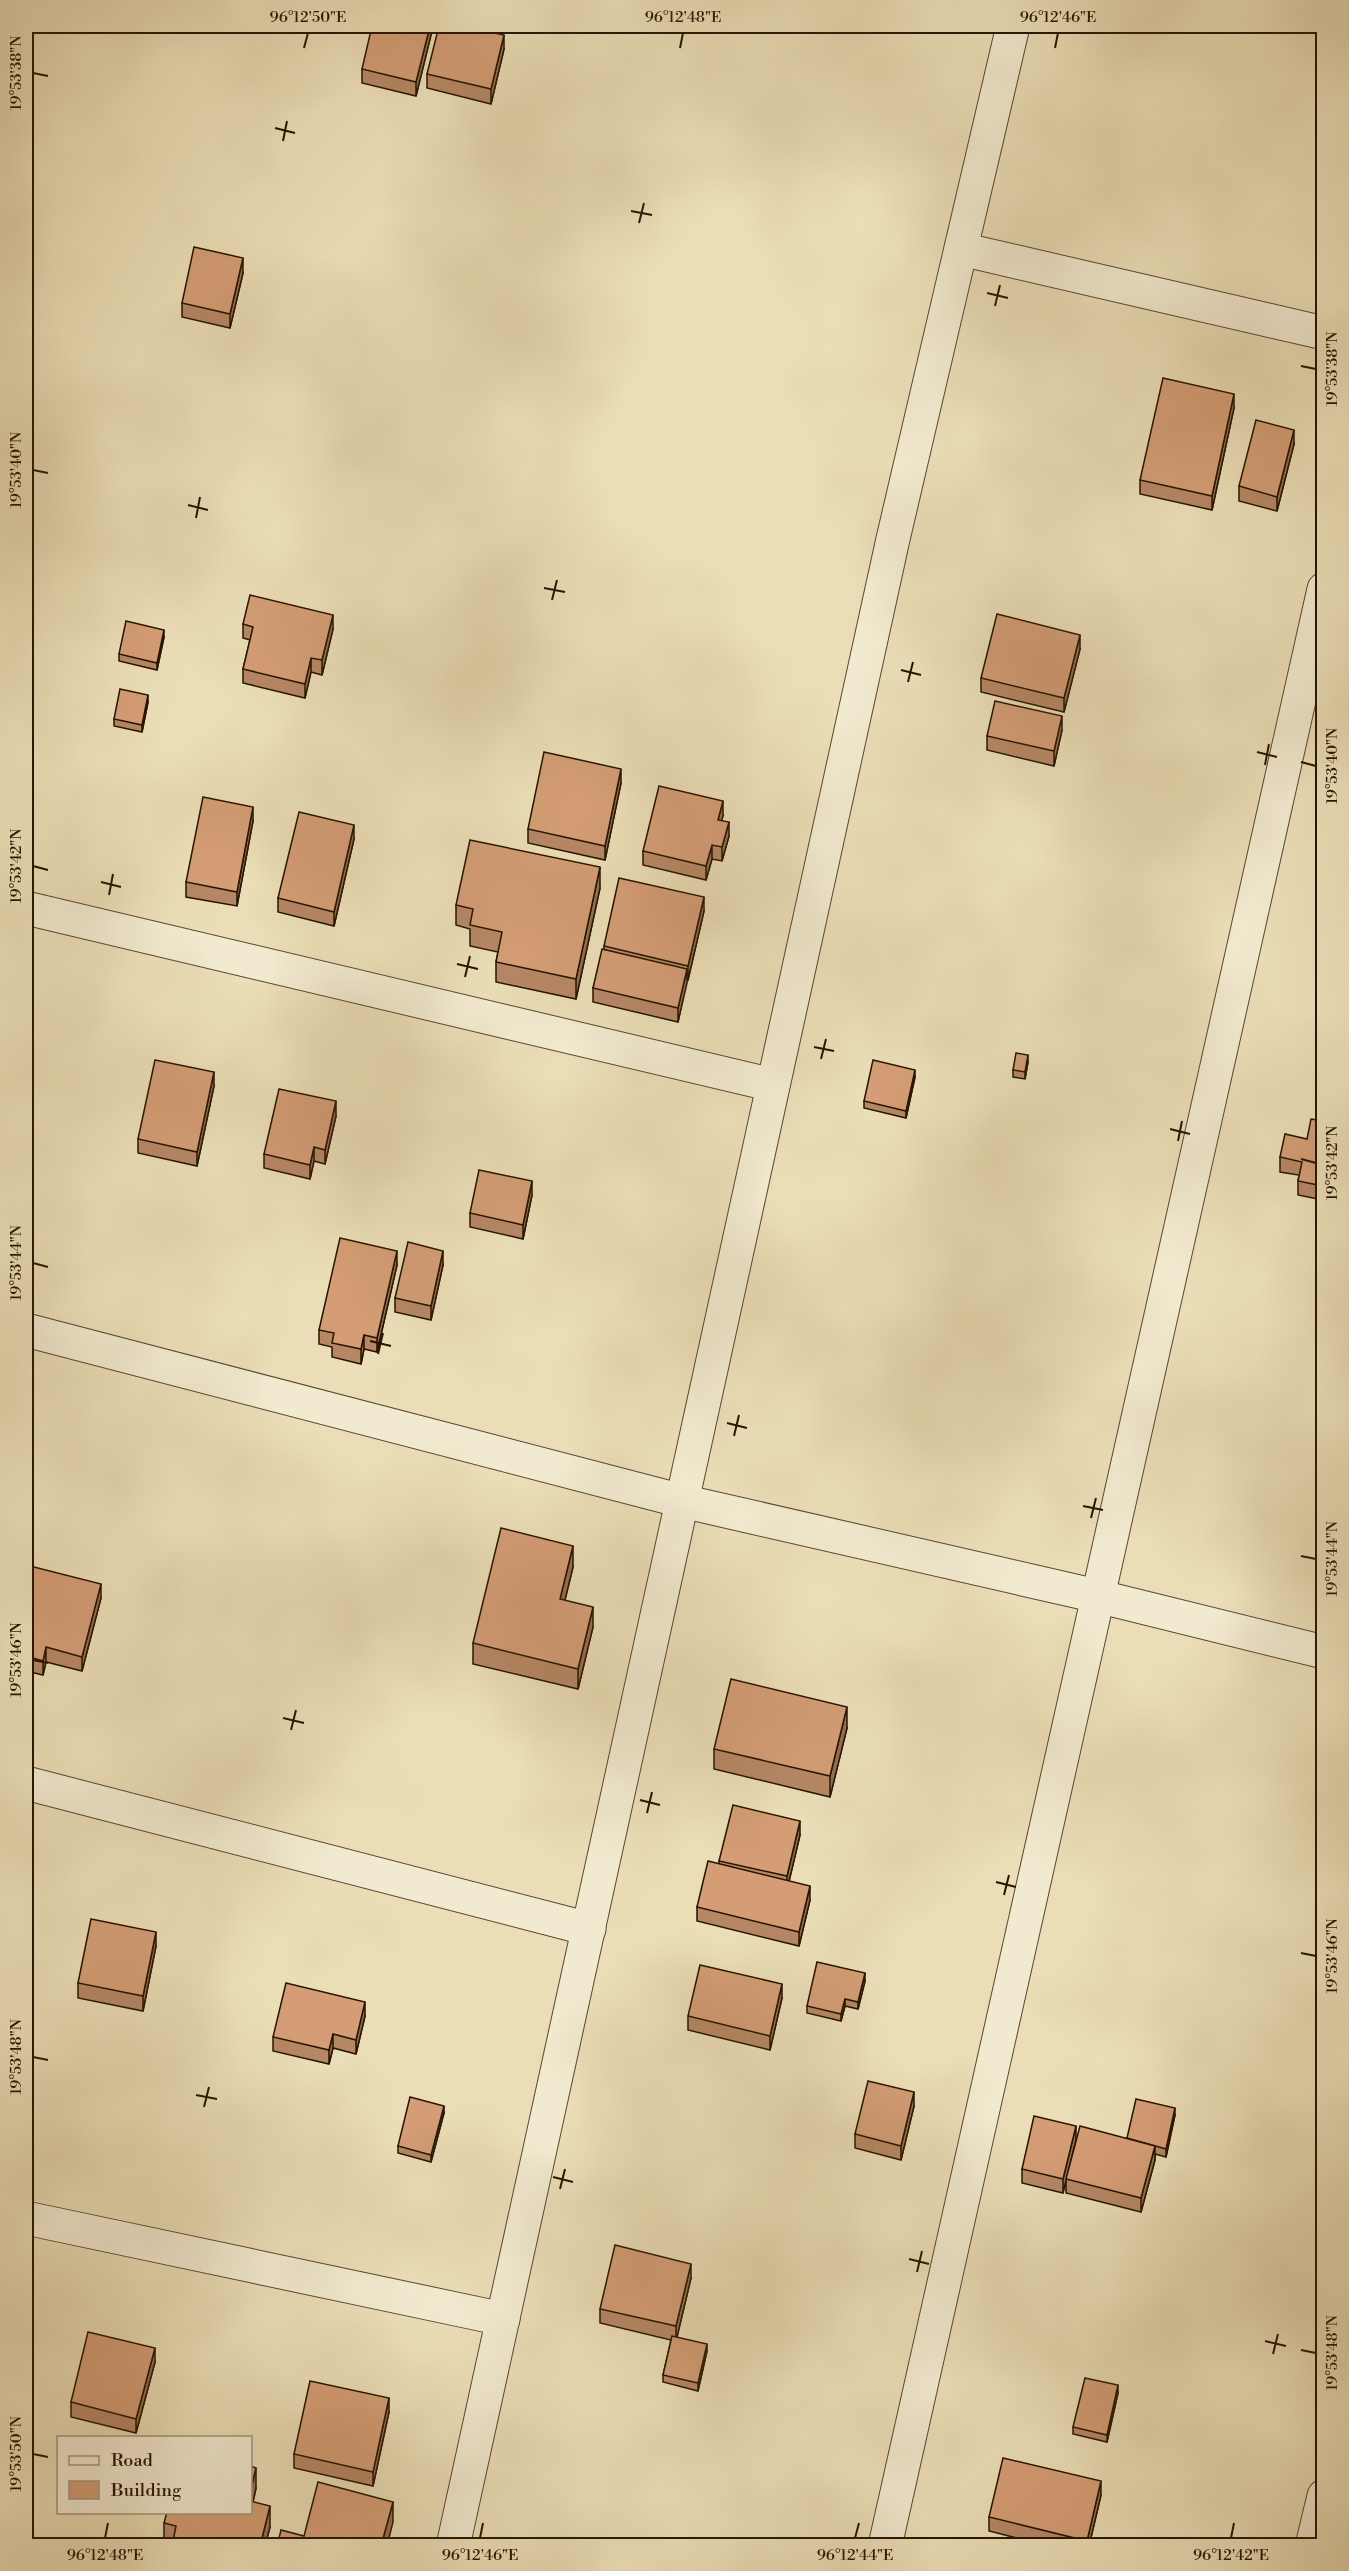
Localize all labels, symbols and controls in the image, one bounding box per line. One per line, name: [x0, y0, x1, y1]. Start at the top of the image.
text: 96°12'50"E: [270, 8, 346, 27]
text: 96°12'48"E: [645, 8, 721, 27]
text: 96°12'46"E: [1020, 8, 1096, 27]
text: 19°53'38"N: [7, 36, 26, 110]
text: 19°53'38"N: [1323, 332, 1342, 406]
text: 19°53'40"N: [7, 432, 26, 508]
text: 19°53'40"N: [1323, 728, 1342, 804]
text: 19°53'42"N: [7, 829, 26, 903]
text: 19°53'42"N: [1323, 1126, 1342, 1200]
text: 19°53'44"N: [7, 1225, 26, 1301]
text: 19°53'44"N: [1323, 1521, 1342, 1597]
text: 19°53'46"N: [7, 1622, 26, 1698]
text: 19°53'46"N: [1323, 1918, 1342, 1994]
text: 19°53'48"N: [7, 2019, 26, 2095]
text: 19°53'48"N: [1323, 2315, 1342, 2391]
text: 19°53'50"N: [7, 2416, 26, 2492]
legend: [57, 2436, 252, 2514]
text: Road: [111, 2449, 154, 2472]
text: Building: [110, 2479, 182, 2502]
text: 96°12'48"E: [67, 2546, 143, 2565]
text: 96°12'46"E: [442, 2546, 518, 2565]
text: 96°12'44"E: [817, 2546, 893, 2565]
text: 96°12'42"E: [1193, 2546, 1269, 2565]

